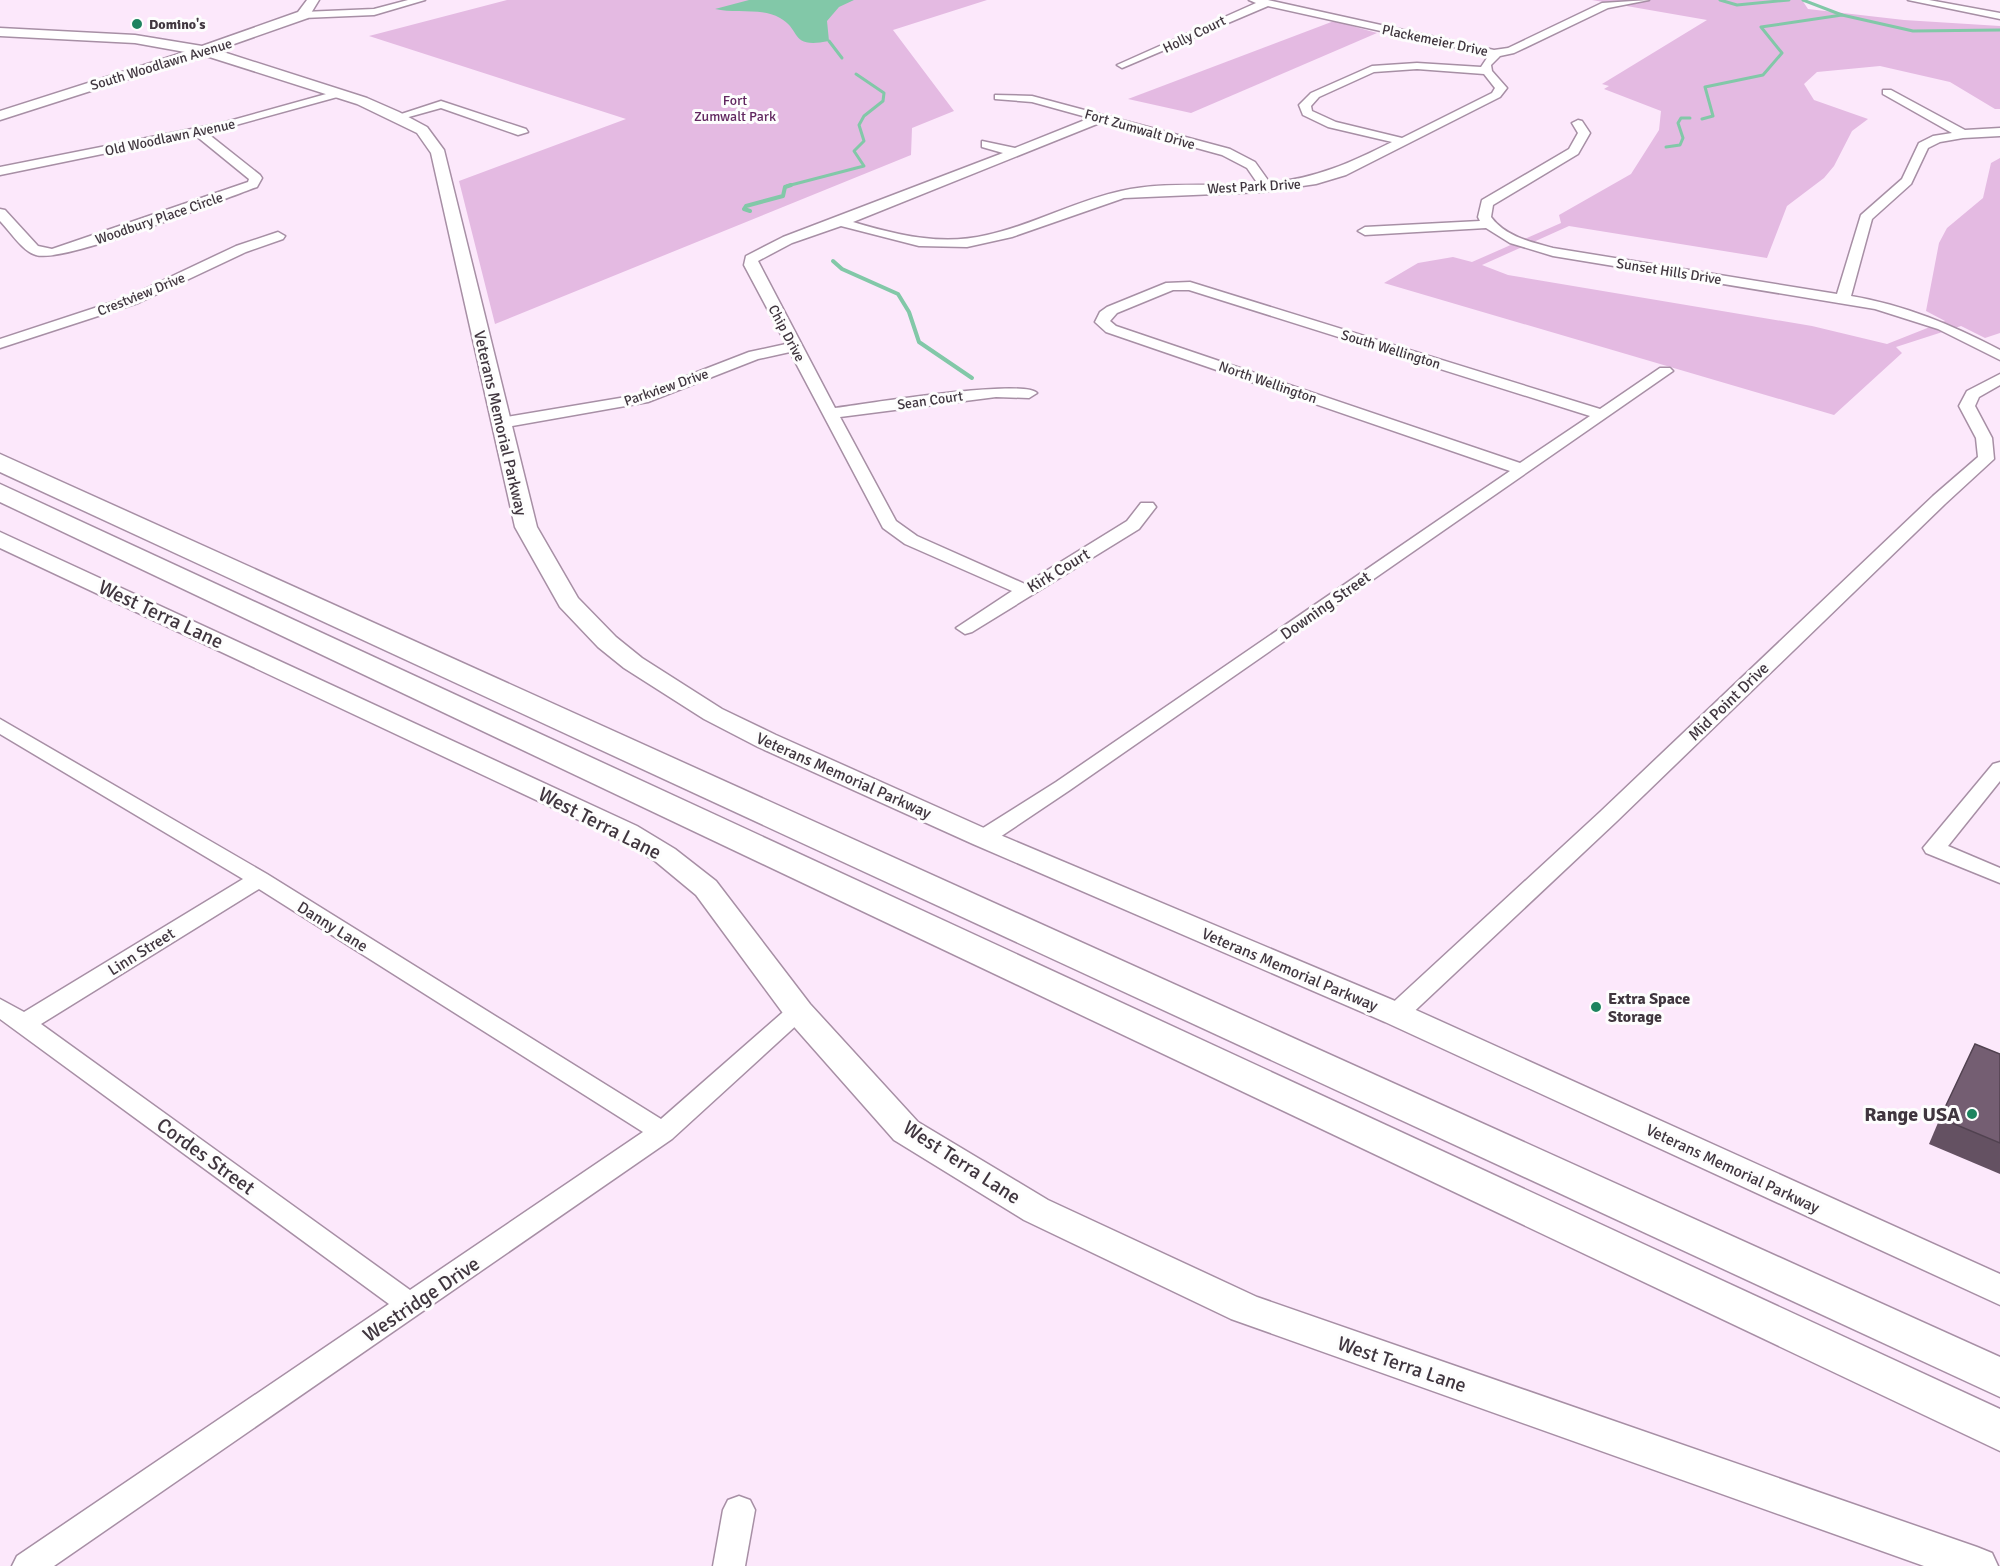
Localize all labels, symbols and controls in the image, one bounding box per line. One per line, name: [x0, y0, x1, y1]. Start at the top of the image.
street label: Holly Court: [1160, 12, 1229, 57]
place label: Domino's: [149, 16, 206, 33]
marker: Domino's: [130, 17, 144, 31]
street label: Plackemeier Drive: [1380, 21, 1489, 60]
street label: South Woodlawn Avenue: [88, 35, 234, 94]
park label: Fort Zumwalt Park: [694, 92, 776, 125]
street label: Fort Zumwalt Drive: [1083, 106, 1197, 153]
street label: Old Woodlawn Avenue: [103, 115, 237, 160]
street label: West Park Drive: [1207, 176, 1301, 197]
street label: Woodbury Place Circle: [93, 189, 225, 248]
street label: Sunset Hills Drive: [1615, 255, 1723, 288]
street label: Crestview Drive: [95, 269, 187, 320]
street label: Chip Drive: [765, 302, 809, 364]
street label: South Wellington: [1339, 326, 1443, 373]
street label: Veterans Memorial Parkway: [469, 329, 531, 518]
street label: North Wellington: [1217, 358, 1319, 407]
street label: Parkview Drive: [622, 365, 711, 410]
street label: Sean Court: [896, 387, 964, 414]
street label: Kirk Court: [1023, 544, 1094, 597]
street label: Downing Street: [1277, 567, 1375, 644]
street label: West Terra Lane: [94, 575, 227, 654]
street label: Mid Point Drive: [1684, 658, 1773, 745]
street label: Veterans Memorial Parkway: [753, 728, 935, 824]
street label: West Terra Lane: [534, 782, 666, 865]
street label: Danny Lane: [293, 897, 372, 956]
street label: Linn Street: [104, 923, 179, 980]
street label: Veterans Memorial Parkway: [1199, 924, 1381, 1016]
place label: Extra Space Storage: [1608, 989, 1690, 1027]
marker: Extra Space Storage: [1589, 1000, 1603, 1014]
place label: Range USA: [1864, 1102, 1960, 1127]
marker: Range USA: [1965, 1107, 1979, 1121]
street label: Cordes Street: [152, 1112, 260, 1200]
street label: West Terra Lane: [898, 1115, 1025, 1210]
street label: Veterans Memorial Parkway: [1643, 1120, 1823, 1218]
street label: Westridge Drive: [358, 1251, 484, 1348]
street label: West Terra Lane: [1334, 1331, 1470, 1398]

